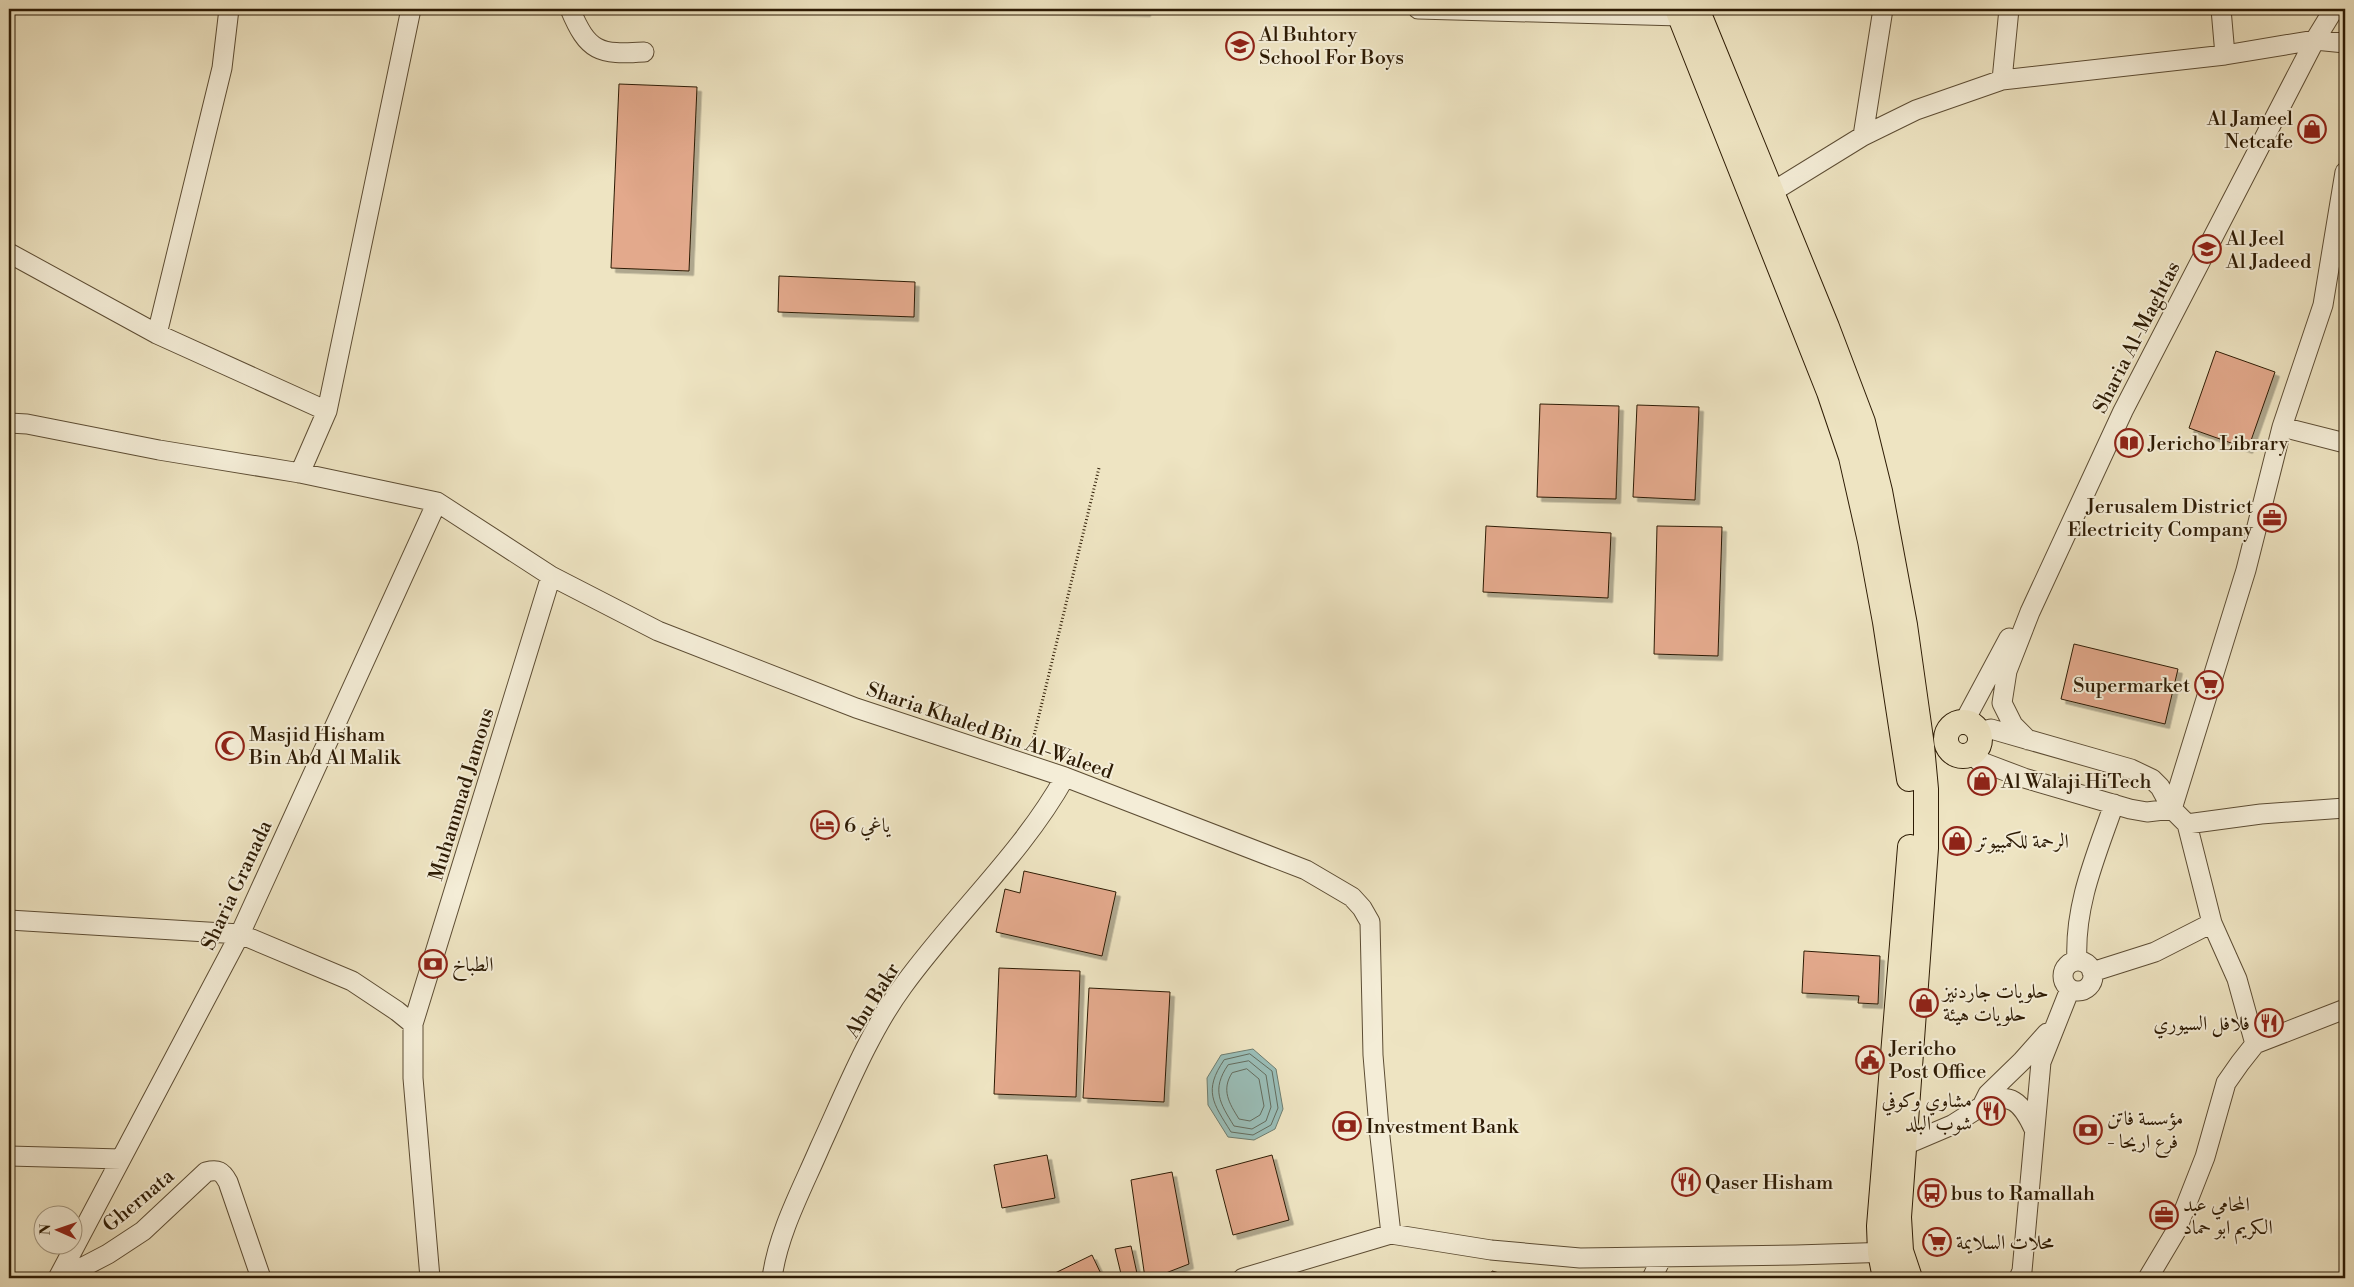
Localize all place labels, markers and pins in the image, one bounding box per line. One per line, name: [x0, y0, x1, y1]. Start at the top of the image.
place label: Al Buhtory School For Boys: [1258, 23, 1404, 71]
school or university icon: Al Buhtory School For Boys: [1225, 31, 1255, 61]
place label: Al Jameel Netcafe: [2206, 107, 2293, 155]
shop icon: Al Jameel Netcafe: [2297, 114, 2327, 144]
place label: Al Jeel Al Jadeed: [2225, 227, 2312, 275]
school or university icon: Al Jeel Al Jadeed: [2192, 234, 2222, 264]
library icon: Jericho Library: [2114, 428, 2144, 458]
place label: Jericho Library: [2147, 432, 2289, 457]
place label: Jerusalem District Electricity Company: [2067, 495, 2253, 543]
office icon: Jerusalem District Electricity Company: [2257, 503, 2287, 533]
supermarket icon: Supermarket: [2194, 670, 2224, 700]
place label: Supermarket: [2073, 674, 2190, 699]
place label: Masjid Hisham Bin Abd Al Malik: [248, 723, 402, 771]
mosque icon: Masjid Hisham Bin Abd Al Malik: [215, 731, 245, 761]
shop icon: Al Walaji HiTech: [1967, 766, 1997, 796]
place label: Al Walaji HiTech: [2000, 770, 2151, 795]
hotel icon: ياغي 6: [810, 810, 840, 840]
place label: ياغي 6: [844, 814, 891, 841]
shop icon: الرحمة للكمبيوتر: [1942, 826, 1972, 856]
place label: الرحمة للكمبيوتر: [1974, 830, 2069, 855]
bank icon: الطباخ: [418, 949, 448, 979]
place label: الطباخ: [452, 953, 494, 982]
place label: حلويات جاردنيز حلويات هيئة: [1941, 980, 2049, 1028]
shop icon: حلويات جاردنيز حلويات هيئة: [1909, 988, 1939, 1018]
restaurant icon: فلافل السيوري: [2254, 1008, 2284, 1038]
place label: فلافل السيوري: [2153, 1012, 2250, 1039]
place label: Jericho Post Office: [1888, 1037, 1986, 1085]
public building icon: Jericho Post Office: [1855, 1045, 1885, 1075]
place label: مشاوي وكوفي شوب البلد: [1881, 1089, 1972, 1137]
restaurant icon: مشاوي وكوفي شوب البلد: [1976, 1096, 2006, 1126]
place label: مؤسسة فاتن - فرع اريحا: [2107, 1107, 2183, 1159]
bank icon: Investment Bank: [1332, 1111, 1362, 1141]
place label: Investment Bank: [1366, 1115, 1520, 1140]
bank icon: مؤسسة فاتن - فرع اريحا: [2073, 1115, 2103, 1145]
restaurant icon: Qaser Hisham: [1671, 1167, 1701, 1197]
place label: Qaser Hisham: [1705, 1171, 1834, 1196]
bus stop icon: bus to Ramallah: [1917, 1178, 1947, 1208]
place label: bus to Ramallah: [1951, 1182, 2095, 1207]
place label: المحامي عبد الكريم ابو حماد: [2183, 1193, 2273, 1245]
office icon: المحامي عبد الكريم ابو حماد: [2149, 1200, 2179, 1230]
supermarket icon: محلات السلايمة: [1922, 1227, 1952, 1257]
place label: محلات السلايمة: [1956, 1231, 2054, 1256]

